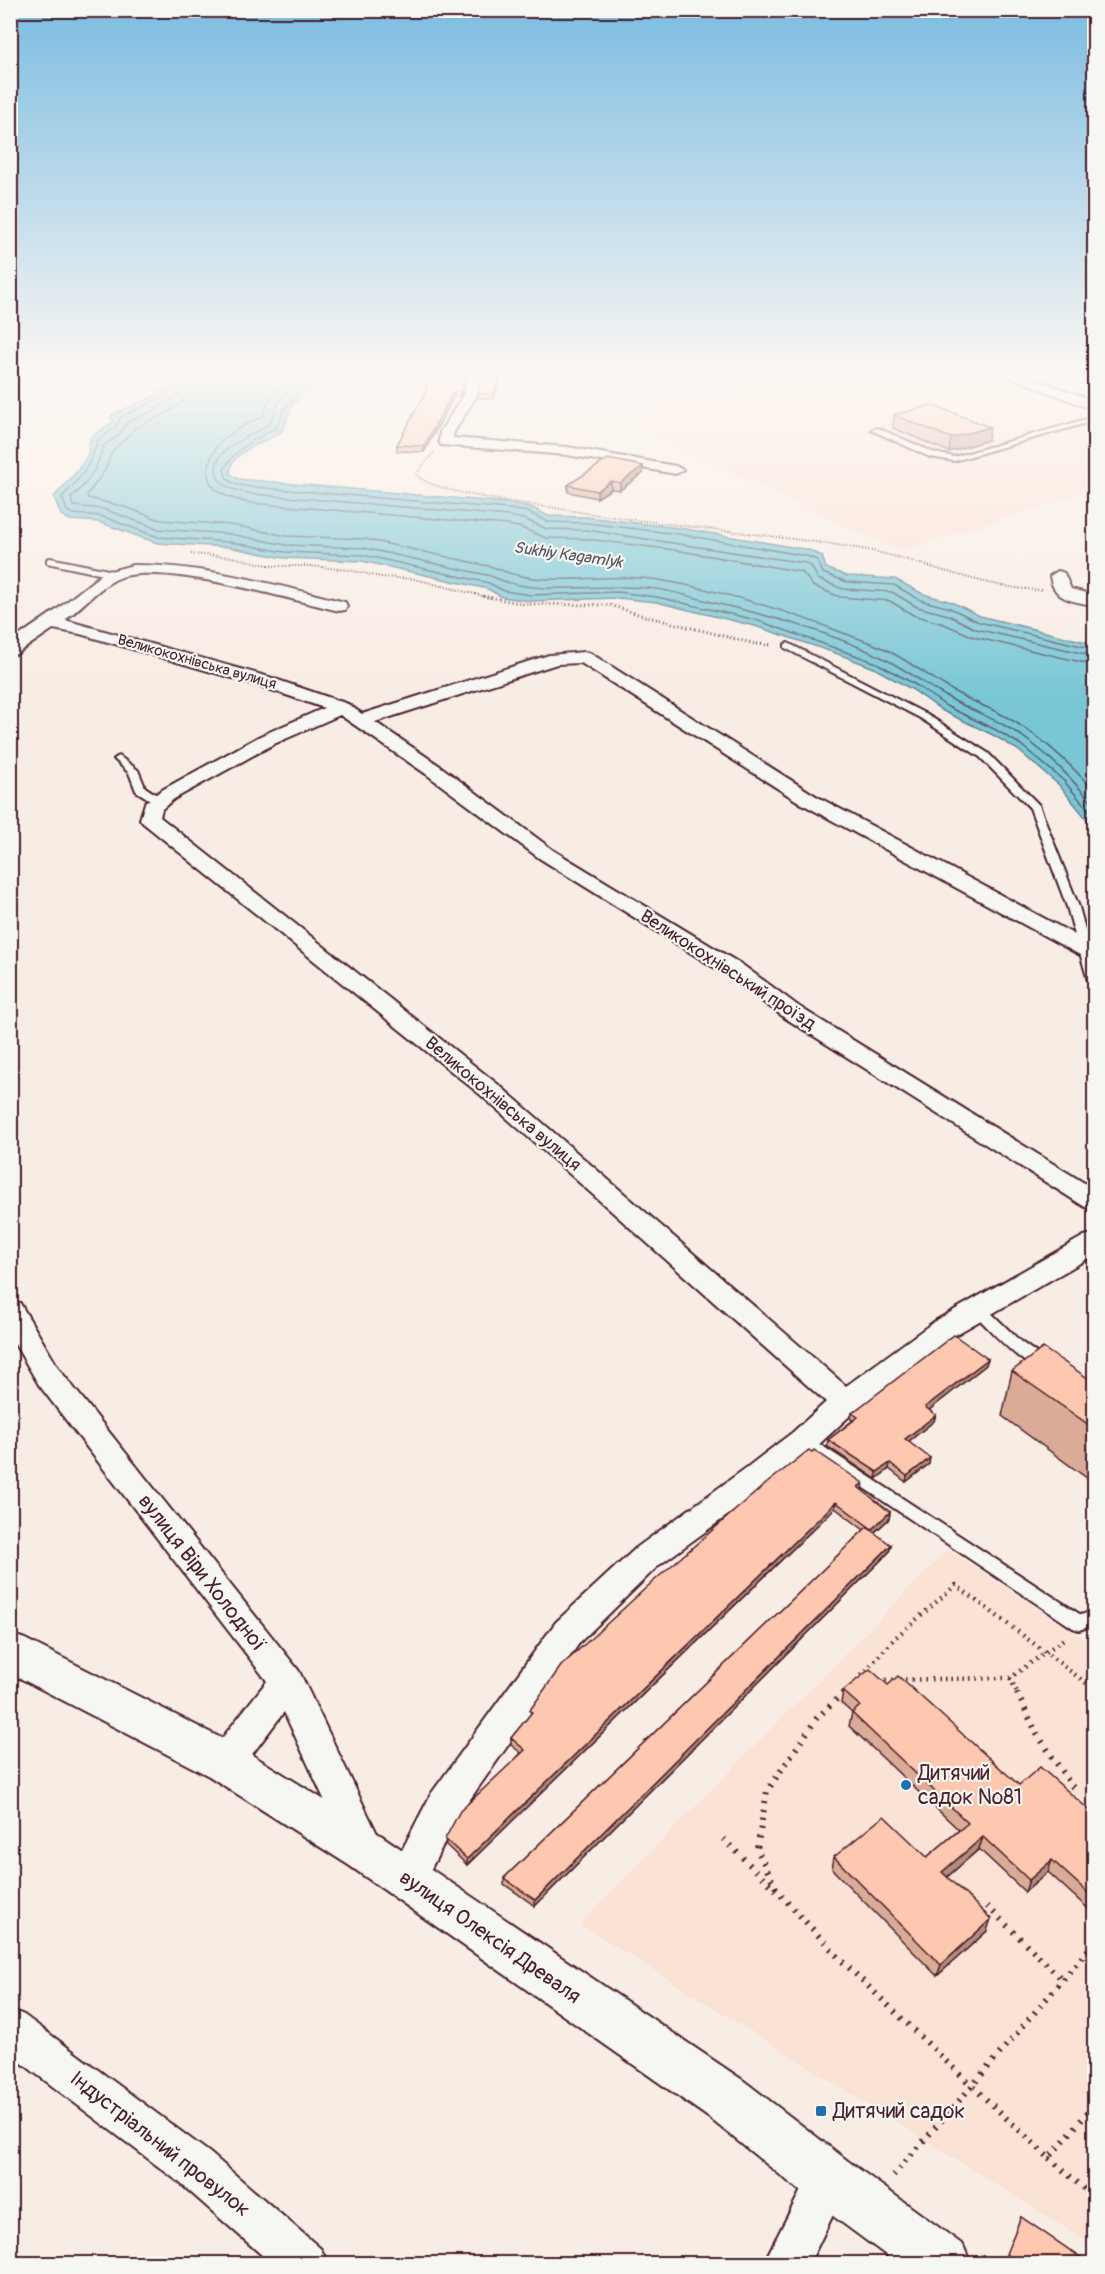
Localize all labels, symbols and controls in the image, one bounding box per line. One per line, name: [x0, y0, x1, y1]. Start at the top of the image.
water label: Sukhiy Kagamlyk: [513, 538, 625, 573]
street label: Великокохнівська вулиця: [115, 630, 279, 694]
street label: Великокохнівський проїзд: [636, 905, 820, 1035]
street label: Великокохнівська вулиця: [420, 1032, 586, 1176]
street label: вулиця Віри Холодної: [132, 1489, 272, 1657]
place label: Дитячий садок №81: [917, 1760, 1022, 1811]
marker: Дитячий садок №81: [899, 1778, 913, 1792]
street label: вулиця Олексія Древаля: [394, 1864, 586, 2010]
street label: Індустріальний провулок: [64, 2065, 256, 2223]
place label: Дитячий садок: [832, 2098, 965, 2125]
marker: Дитячий садок: [814, 2104, 828, 2118]

